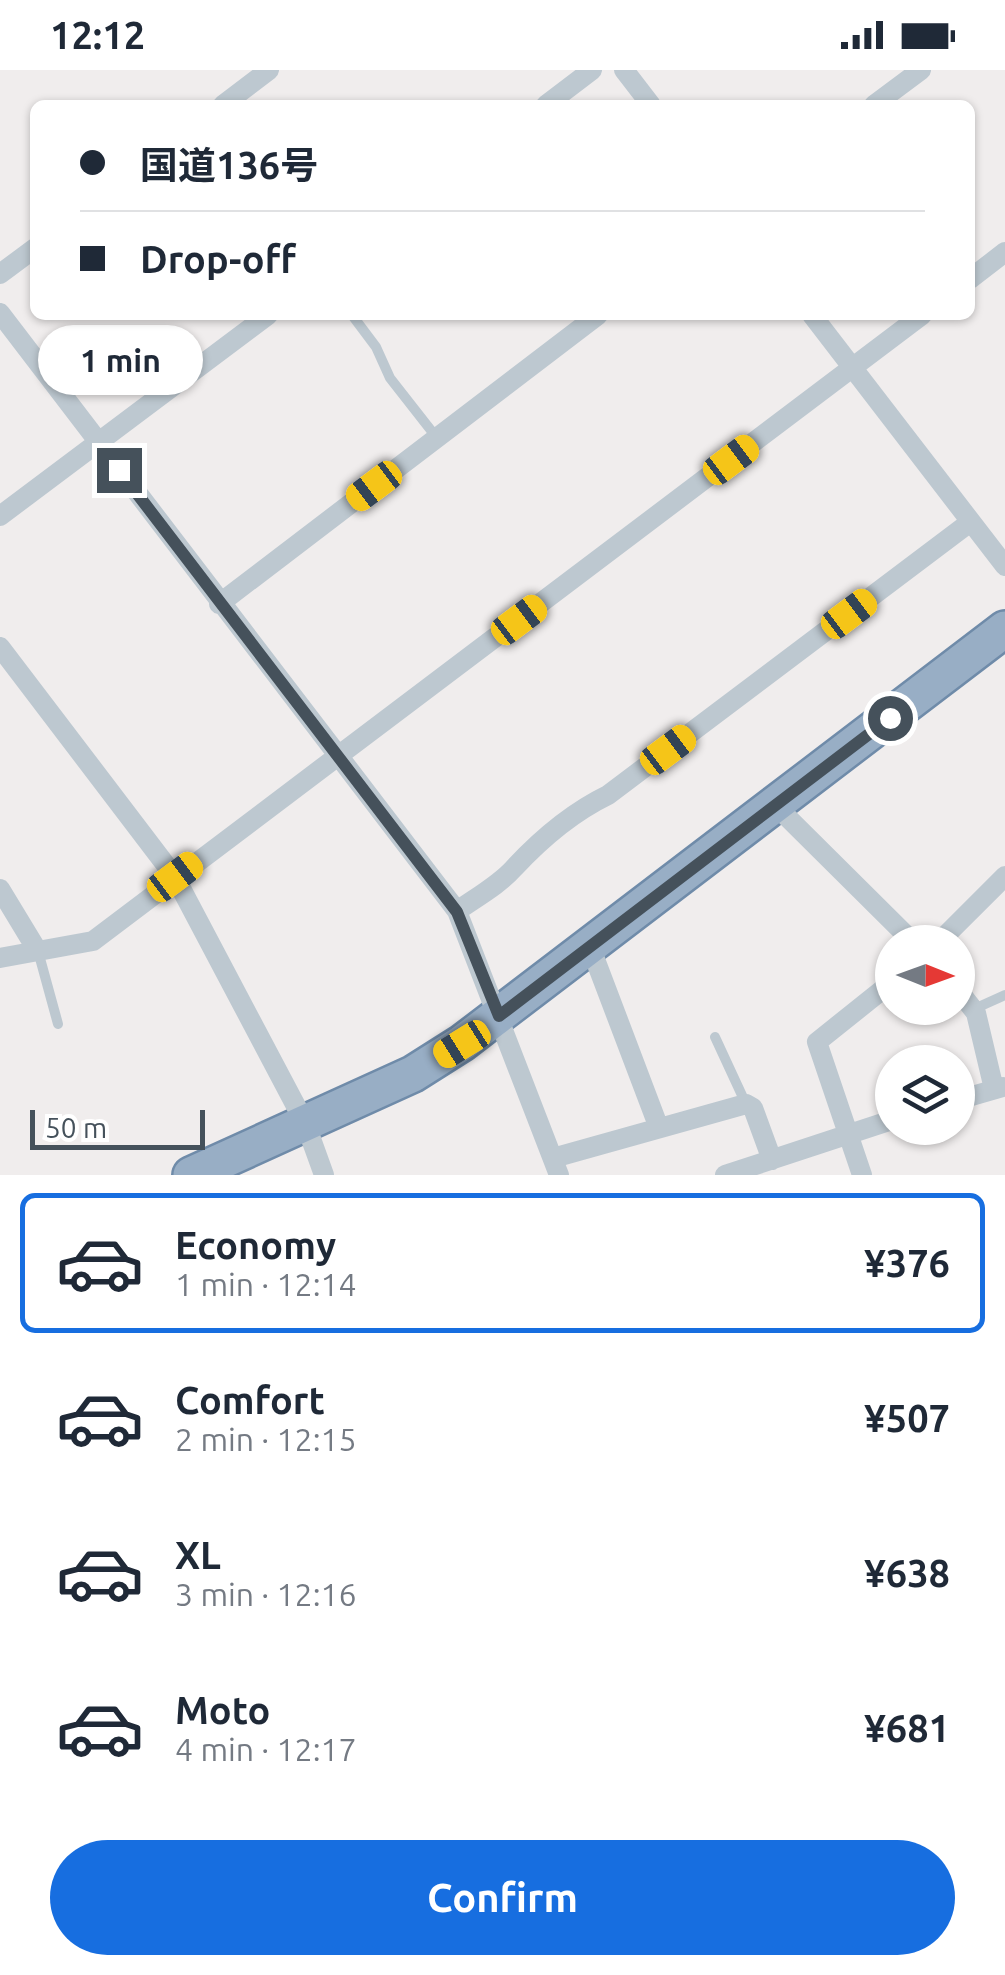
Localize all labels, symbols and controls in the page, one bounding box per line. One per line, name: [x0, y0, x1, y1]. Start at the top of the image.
text: 12:12: [50, 14, 145, 56]
text: 国道136号: [140, 144, 318, 186]
text: Drop-off: [140, 238, 296, 280]
callout: 1 min: [36, 325, 202, 395]
text: 1 min: [80, 342, 161, 378]
car: [698, 430, 764, 490]
route end: [97, 448, 142, 493]
car: [341, 456, 407, 516]
car: [816, 584, 882, 644]
car: [486, 590, 552, 650]
route start: [868, 696, 913, 741]
car: [635, 720, 701, 780]
car: [142, 847, 208, 907]
north arrow: [875, 925, 975, 1025]
map controls: [875, 925, 975, 1145]
car: [429, 1015, 495, 1073]
button: layers: [875, 1045, 975, 1145]
scale bar: [30, 1105, 205, 1150]
text: 50 m: [45, 1112, 107, 1143]
icon: car: [55, 1218, 145, 1308]
text: Economy: [175, 1224, 336, 1266]
text: ¥376: [864, 1242, 950, 1284]
text: 1 min · 12:14: [175, 1266, 357, 1302]
icon: car: [55, 1373, 145, 1463]
text: Comfort: [175, 1379, 325, 1421]
text: ¥507: [864, 1397, 950, 1439]
text: 2 min · 12:15: [175, 1421, 357, 1457]
icon: car: [55, 1528, 145, 1618]
text: XL: [175, 1534, 221, 1576]
text: ¥638: [864, 1552, 950, 1594]
text: 3 min · 12:16: [175, 1576, 357, 1612]
icon: car: [55, 1683, 145, 1773]
text: Moto: [175, 1689, 270, 1731]
text: ¥681: [864, 1707, 950, 1749]
text: 4 min · 12:17: [175, 1731, 357, 1767]
button: Confirm: [50, 1840, 955, 1955]

